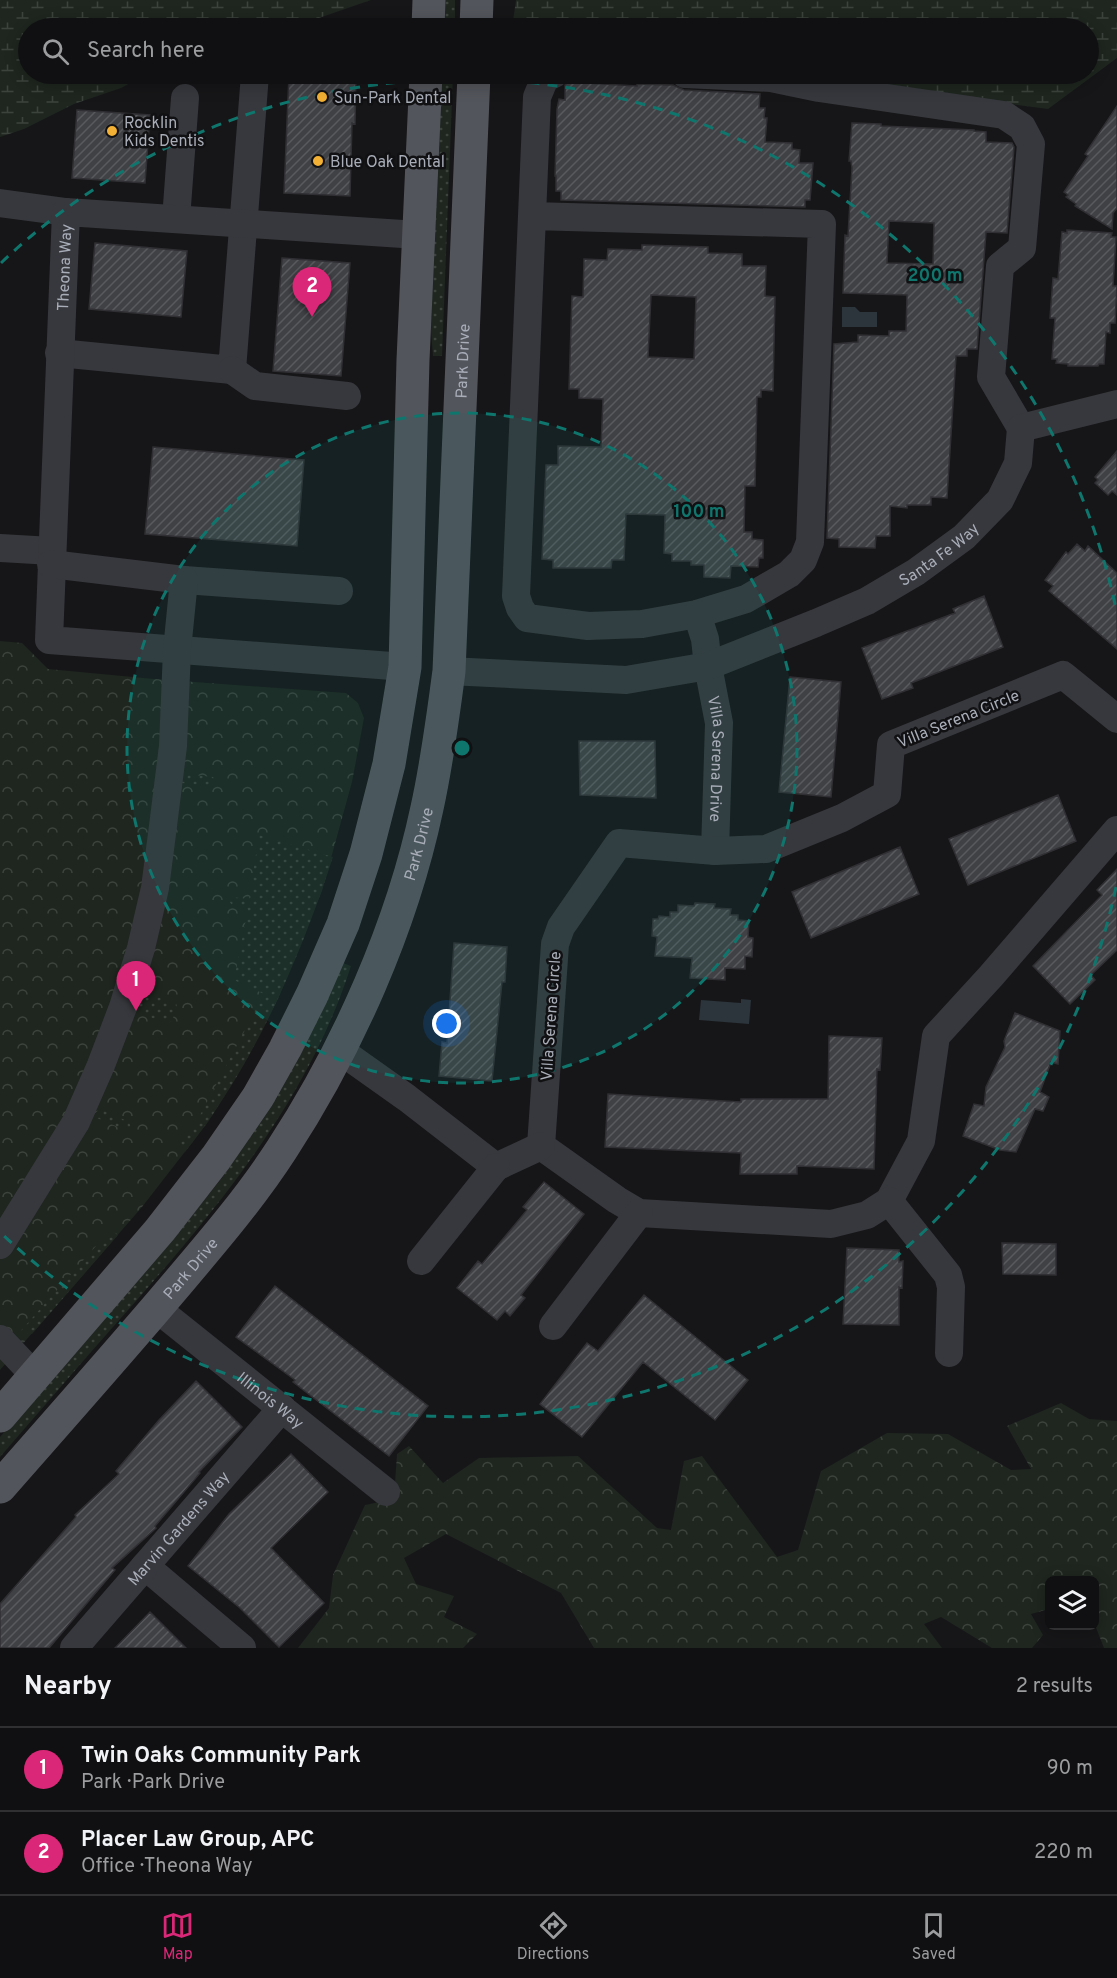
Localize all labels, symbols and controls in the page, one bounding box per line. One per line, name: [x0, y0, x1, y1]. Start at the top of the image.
search box: [18, 18, 1099, 84]
icon: search: [39, 35, 72, 68]
text: Search here: [87, 38, 205, 65]
place label: Sun-Park Dental: [334, 89, 452, 109]
marker: Sun-Park Dental: [315, 90, 329, 104]
place label: Rocklin Kids Dentis: [124, 114, 204, 152]
marker: Rocklin Kids Dentis: [105, 124, 119, 138]
place label: Blue Oak Dental: [330, 153, 445, 173]
marker: Blue Oak Dental: [311, 154, 325, 168]
street label: Theona Way: [54, 223, 78, 311]
text: 200 m: [907, 265, 963, 288]
pin: 2: [292, 268, 332, 317]
street label: Park Drive: [452, 323, 476, 399]
text: 100 m: [673, 501, 725, 524]
street label: Santa Fe Way: [896, 519, 984, 592]
street label: Villa Serena Circle: [895, 686, 1023, 753]
street label: Villa Serena Drive: [702, 694, 727, 822]
centre of rings: [452, 738, 472, 758]
street label: Park Drive: [401, 806, 439, 883]
street label: Villa Serena Circle: [537, 951, 567, 1082]
pin: 1: [116, 962, 156, 1011]
your location: [432, 1009, 461, 1038]
street label: Park Drive: [160, 1234, 223, 1304]
street label: Illinois Way: [232, 1369, 307, 1434]
street label: Marvin Gardens Way: [124, 1468, 235, 1591]
map controls: [1045, 1576, 1099, 1630]
button: layers: [1045, 1576, 1099, 1630]
text: Nearby: [24, 1671, 112, 1704]
text: 2 results: [1016, 1674, 1093, 1700]
text: Twin Oaks Community Park: [81, 1743, 361, 1770]
text: 1: [40, 1756, 48, 1782]
text: 90 m: [1047, 1756, 1093, 1782]
text: Park · Park Drive: [81, 1770, 225, 1796]
text: Placer Law Group, APC: [81, 1827, 314, 1854]
text: 2: [37, 1840, 50, 1866]
text: 220 m: [1034, 1840, 1093, 1866]
text: Office · Theona Way: [81, 1854, 253, 1880]
tab: Map: [161, 1909, 194, 1965]
tab: Directions: [517, 1909, 589, 1965]
tab: Saved: [912, 1909, 956, 1965]

